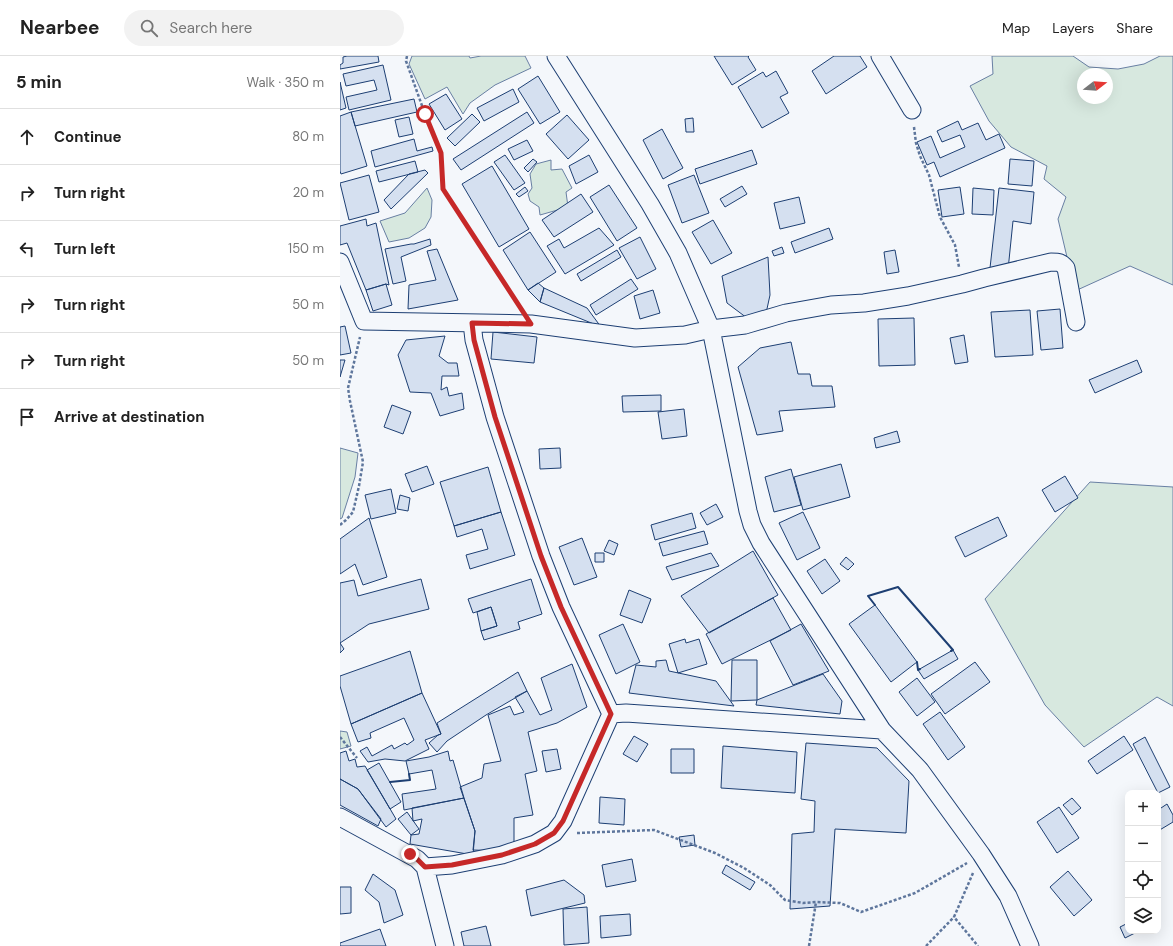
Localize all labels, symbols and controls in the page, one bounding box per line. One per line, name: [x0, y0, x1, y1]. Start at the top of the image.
search box: [124, 10, 404, 46]
text: Nearbee: [20, 15, 100, 40]
icon: search: [138, 17, 160, 39]
text: Search here: [170, 18, 252, 38]
text: Map: [1002, 19, 1030, 37]
text: Layers: [1052, 19, 1094, 37]
text: Share: [1116, 19, 1153, 37]
north arrow: [1077, 68, 1113, 104]
text: 5 min: [16, 71, 62, 93]
text: Walk · 350 m: [246, 74, 324, 91]
route start: [416, 105, 434, 123]
icon: ahead: [16, 126, 38, 148]
text: Continue: [54, 127, 122, 147]
text: 80 m: [292, 128, 324, 145]
icon: right: [16, 182, 38, 204]
text: Turn right: [54, 183, 125, 203]
text: 20 m: [293, 184, 324, 201]
icon: left: [16, 238, 38, 260]
text: Turn left: [54, 239, 115, 259]
text: 150 m: [288, 240, 324, 257]
icon: right: [16, 294, 38, 316]
text: Turn right: [54, 295, 125, 315]
text: 50 m: [292, 296, 324, 313]
icon: right: [16, 350, 38, 372]
text: Turn right: [54, 351, 125, 371]
text: 50 m: [292, 352, 324, 369]
icon: arrive: [16, 406, 38, 428]
text: Arrive at destination: [54, 407, 205, 427]
map controls: [1125, 790, 1161, 934]
button: +: [1125, 790, 1161, 826]
button: −: [1125, 826, 1161, 862]
route end: [401, 845, 419, 863]
button: locate: [1125, 862, 1161, 898]
button: layers: [1125, 898, 1161, 934]

